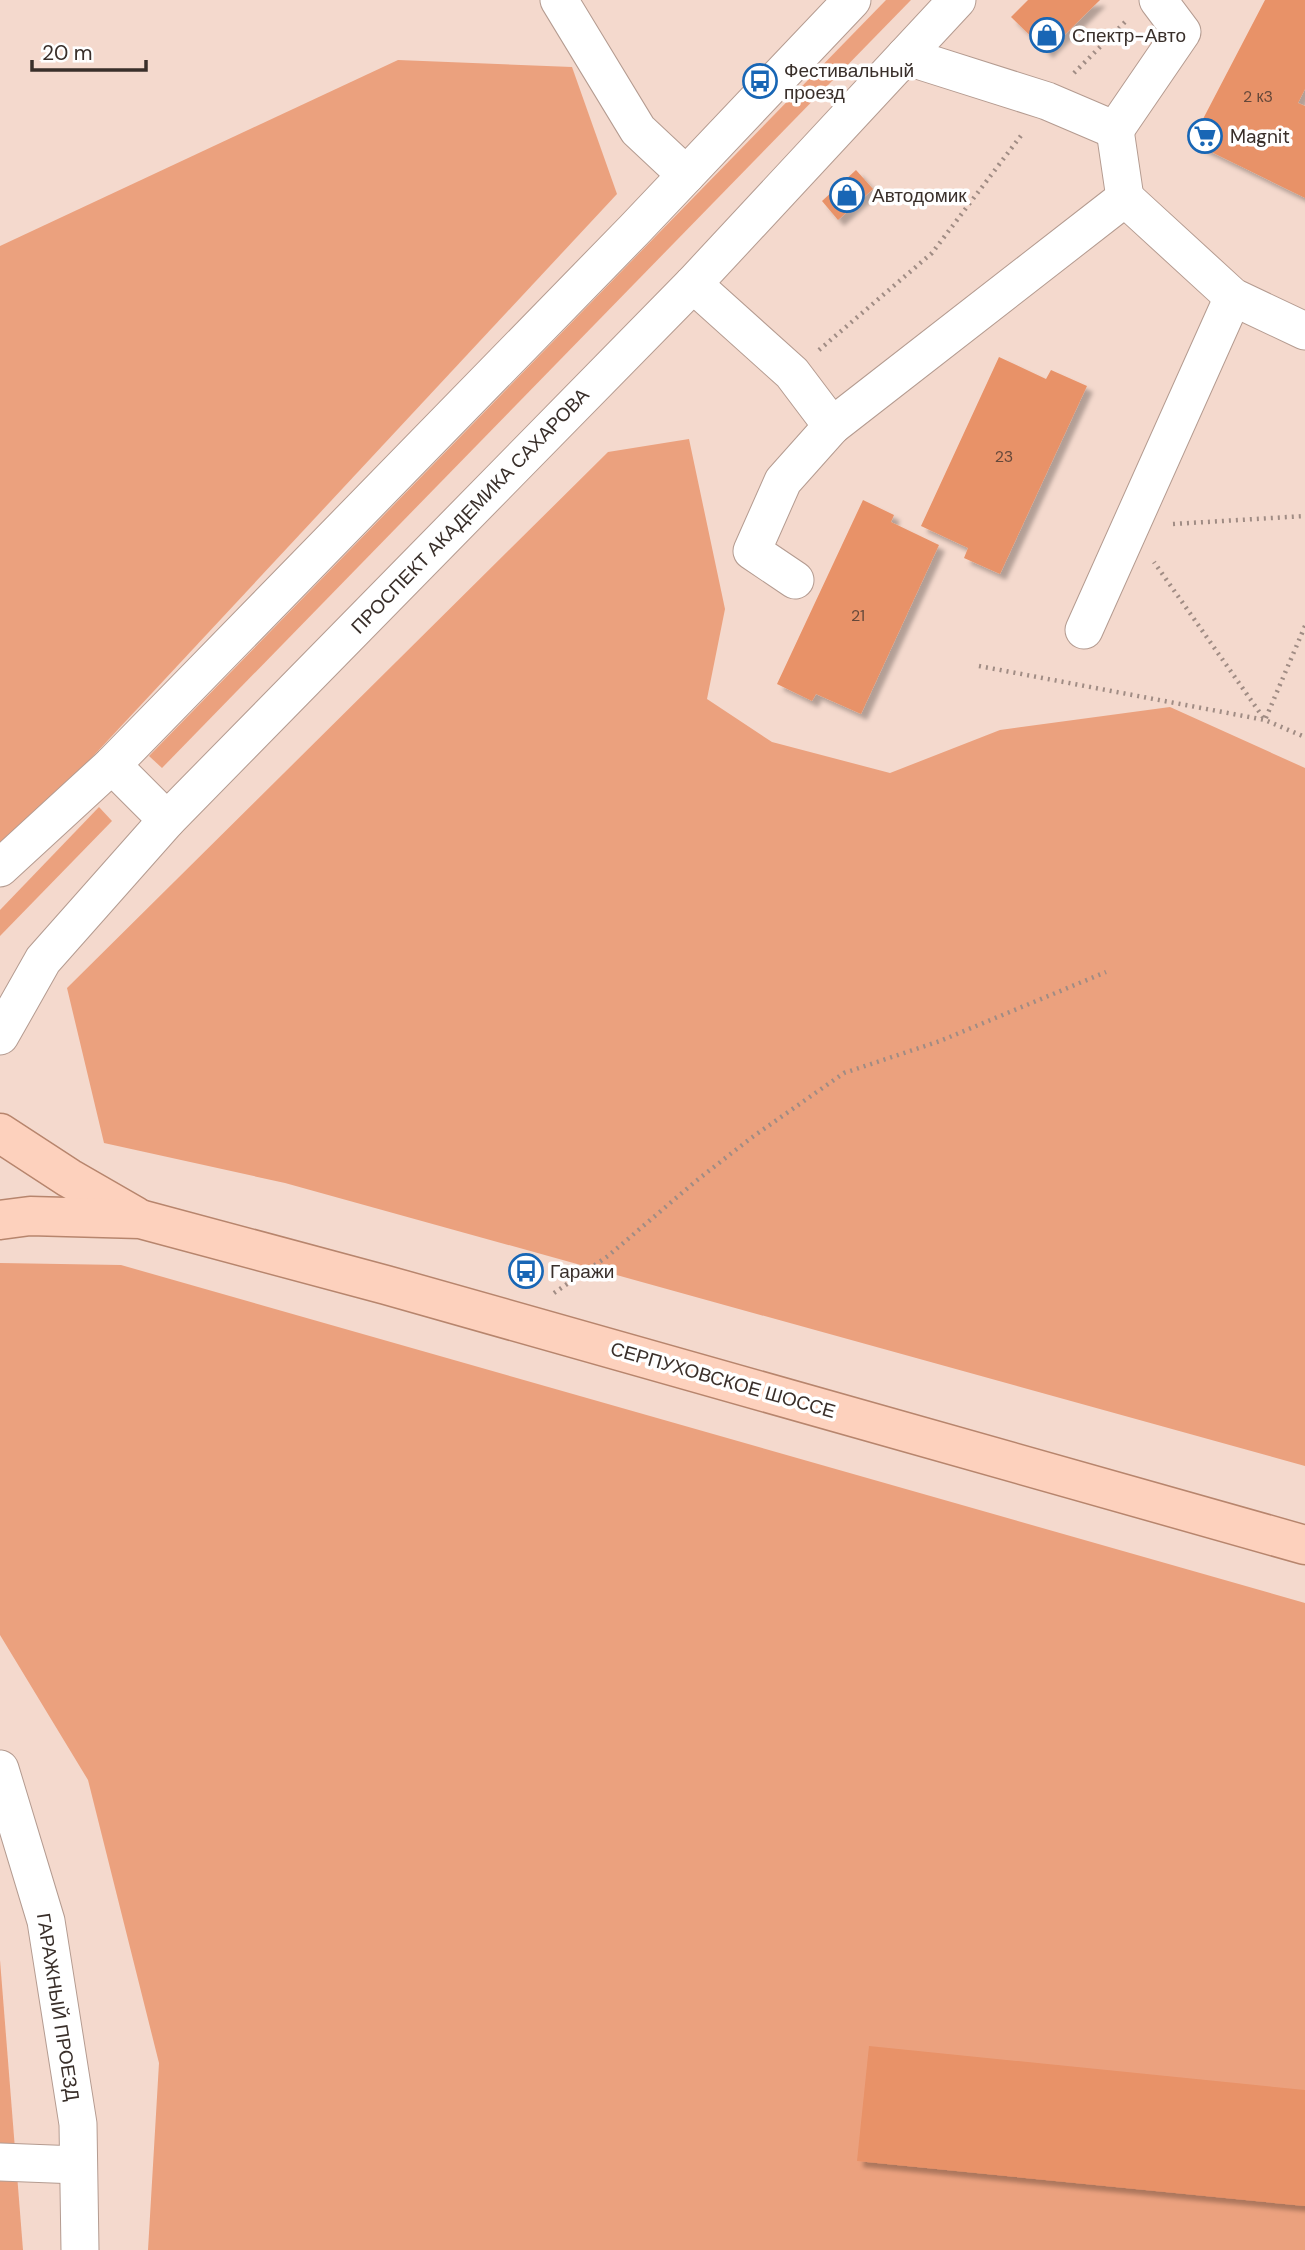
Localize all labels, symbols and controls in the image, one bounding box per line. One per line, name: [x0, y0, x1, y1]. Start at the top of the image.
shop icon: Спектр-Авто: [1028, 16, 1066, 54]
place label: Спектр-Авто: [1072, 23, 1186, 48]
scale bar: [32, 28, 145, 72]
text: 20 m: [42, 39, 93, 67]
place label: Фестивальный проезд: [784, 58, 914, 105]
bus stop icon: Фестивальный проезд: [741, 62, 779, 100]
house number: 2 к3: [1243, 86, 1273, 107]
supermarket icon: Magnit: [1186, 117, 1224, 155]
place label: Magnit: [1230, 124, 1290, 149]
shop icon: Автодомик: [828, 176, 866, 214]
place label: Автодомик: [872, 183, 967, 208]
street label: ПРОСПЕКТ АКАДЕМИКА САХАРОВА: [346, 383, 595, 639]
house number: 23: [995, 446, 1013, 467]
house number: 21: [851, 605, 865, 626]
bus stop icon: Гаражи: [507, 1252, 545, 1290]
place label: Гаражи: [550, 1259, 614, 1284]
street label: СЕРПУХОВСКОЕ ШОССЕ: [608, 1336, 838, 1424]
street label: ГАРАЖНЫЙ ПРОЕЗД: [31, 1911, 85, 2103]

